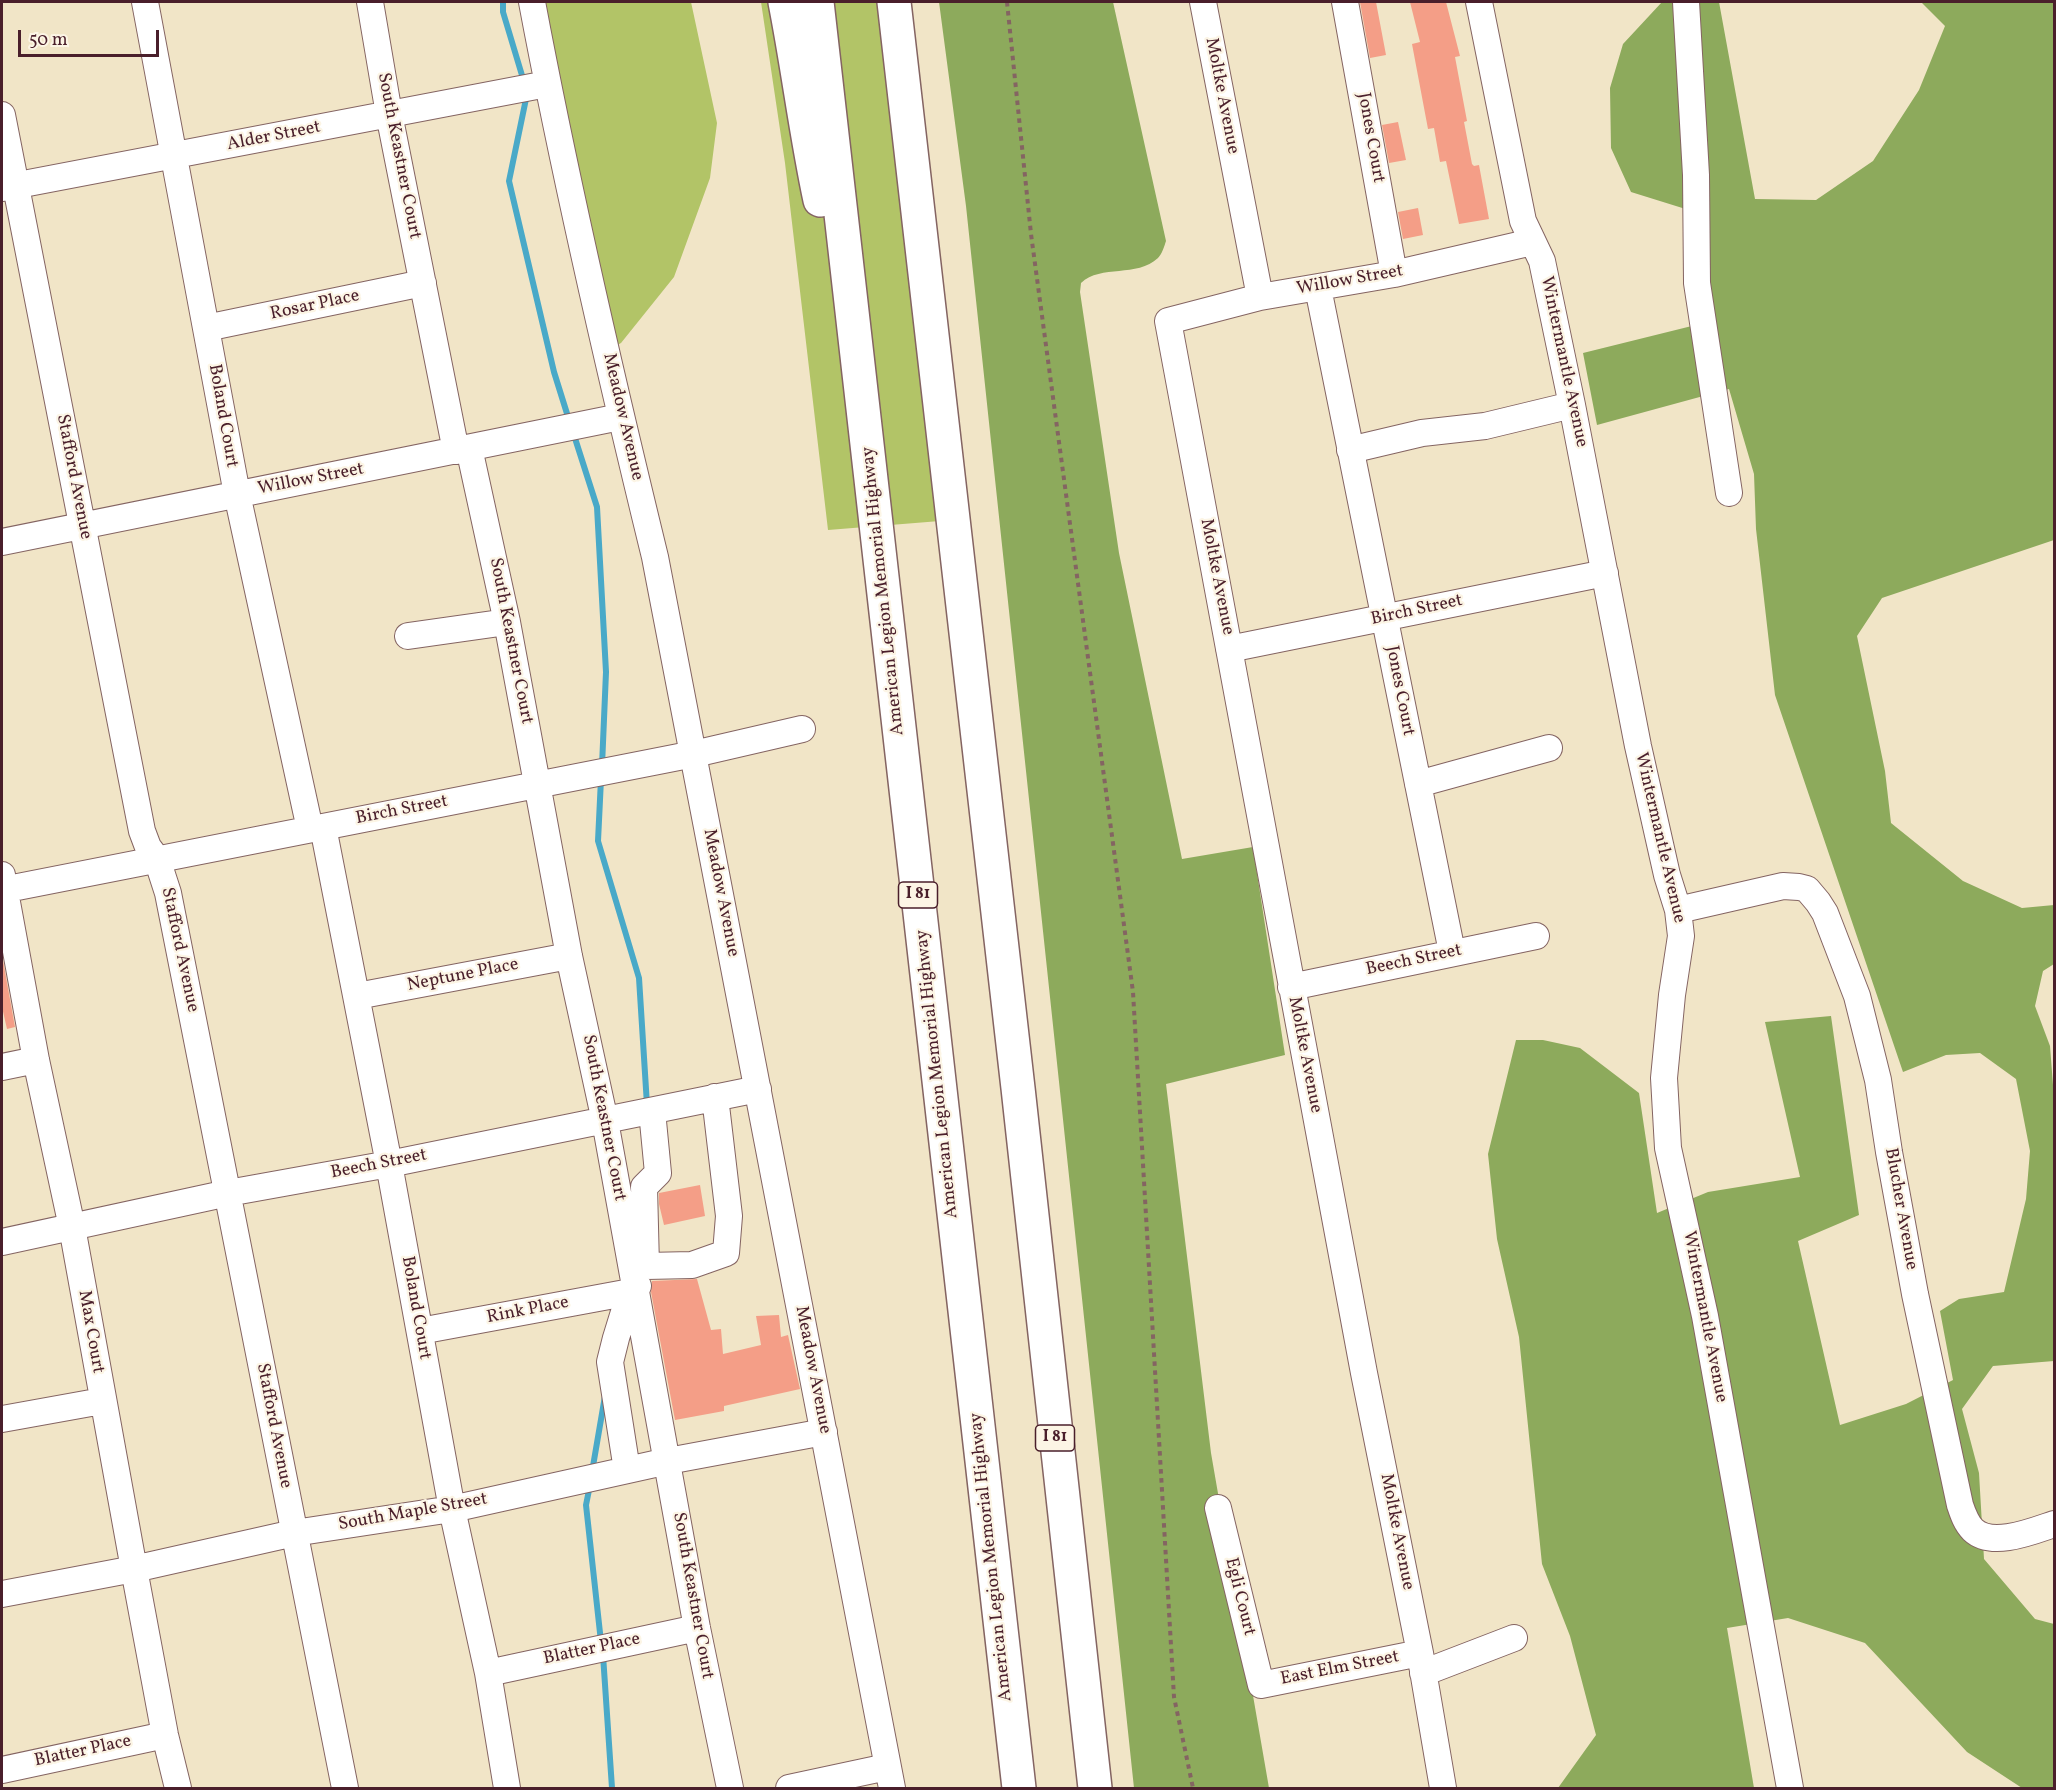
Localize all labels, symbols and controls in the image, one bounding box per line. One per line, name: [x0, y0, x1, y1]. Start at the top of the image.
scale bar: [21, 18, 162, 56]
text: 50 m: [29, 28, 68, 53]
street label: Moltke Avenue: [1199, 36, 1243, 156]
street label: South Keastner Court: [371, 71, 425, 241]
street label: Jones Court: [1351, 91, 1389, 185]
street label: Alder Street: [225, 117, 323, 157]
street label: Willow Street: [1295, 261, 1405, 301]
street label: Wintermantle Avenue: [1534, 275, 1592, 449]
street label: Rosar Place: [268, 286, 362, 326]
street label: Meadow Avenue: [597, 351, 647, 483]
street label: Boland Court: [202, 363, 242, 469]
street label: Stafford Avenue: [50, 413, 96, 541]
street label: American Legion Memorial Highway: [858, 446, 910, 736]
street label: Willow Street: [256, 459, 366, 501]
street label: Moltke Avenue: [1194, 517, 1238, 637]
street label: South Keastner Court: [483, 556, 537, 726]
street label: Birch Street: [1369, 591, 1465, 631]
street label: Jones Court: [1380, 644, 1418, 738]
street label: Wintermantle Avenue: [1629, 751, 1689, 925]
street label: Birch Street: [354, 791, 450, 831]
street label: Meadow Avenue: [697, 827, 743, 959]
road number: I 81: [898, 882, 938, 908]
street label: Stafford Avenue: [155, 886, 203, 1014]
street label: American Legion Memorial Highway: [912, 929, 964, 1219]
street label: Beech Street: [1364, 940, 1464, 982]
street label: Neptune Place: [406, 955, 520, 997]
street label: Moltke Avenue: [1282, 995, 1326, 1115]
street label: South Keastner Court: [576, 1033, 630, 1203]
street label: Beech Street: [329, 1145, 429, 1185]
street label: Blucher Avenue: [1879, 1146, 1921, 1272]
street label: Wintermantle Avenue: [1677, 1229, 1731, 1405]
street label: Boland Court: [395, 1255, 435, 1361]
street label: Max Court: [72, 1289, 108, 1375]
street label: Rink Place: [485, 1292, 571, 1330]
street label: Meadow Avenue: [789, 1304, 835, 1436]
street label: Stafford Avenue: [250, 1362, 296, 1490]
street label: American Legion Memorial Highway: [966, 1412, 1018, 1702]
road number: I 81: [1036, 1425, 1074, 1451]
street label: Moltke Avenue: [1374, 1472, 1418, 1592]
street label: South Maple Street: [337, 1489, 489, 1537]
street label: South Keastner Court: [667, 1511, 717, 1681]
street label: Egli Court: [1219, 1556, 1259, 1638]
street label: Blatter Place: [542, 1629, 642, 1671]
street label: East Elm Street: [1279, 1647, 1401, 1691]
street label: Blatter Place: [33, 1731, 133, 1773]

